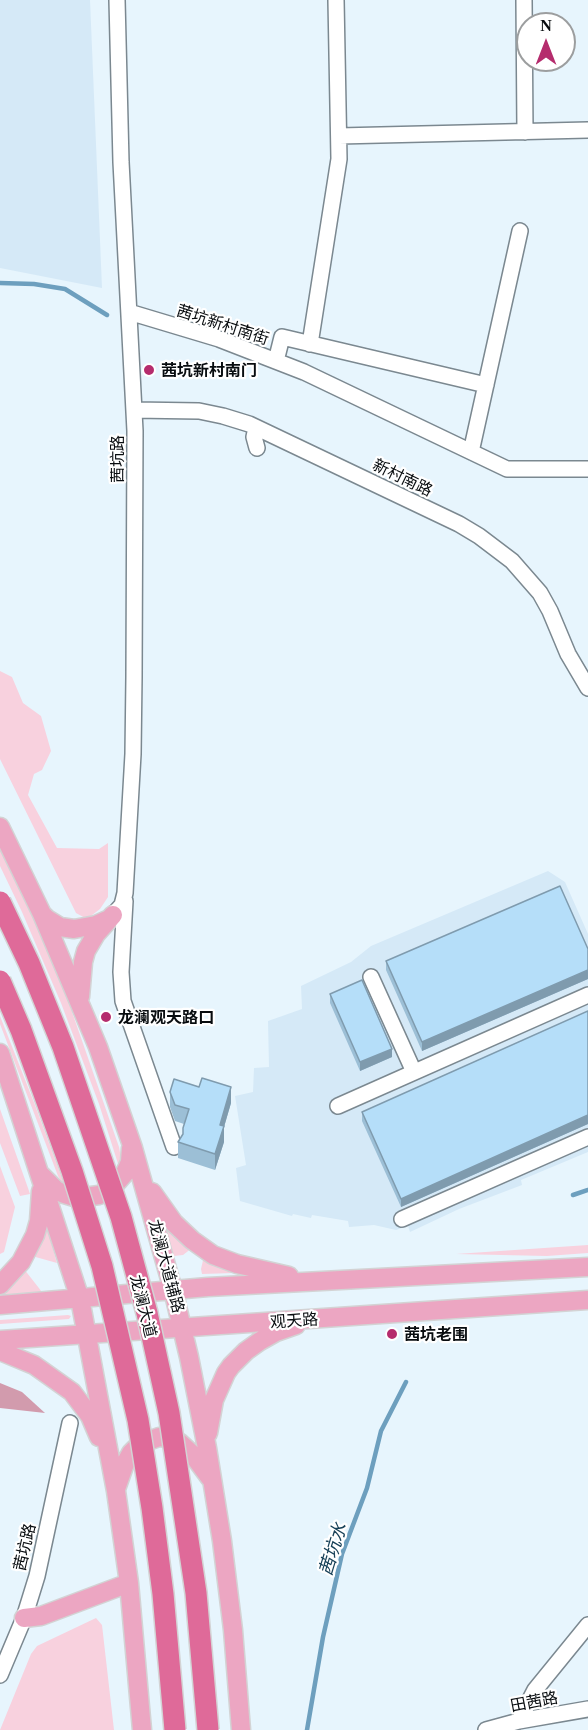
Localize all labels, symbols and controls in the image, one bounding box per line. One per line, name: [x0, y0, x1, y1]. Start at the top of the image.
north arrow: [516, 12, 576, 72]
text: N: [540, 17, 552, 34]
street label: 茜坑新村南街: [174, 300, 272, 348]
place label: 茜坑新村南门: [161, 360, 257, 380]
marker: 茜坑新村南门: [142, 363, 156, 377]
street label: 茜坑路: [107, 435, 127, 483]
street label: 新村南路: [370, 454, 436, 500]
place label: 龙澜观天路口: [118, 1007, 214, 1027]
marker: 龙澜观天路口: [99, 1010, 113, 1024]
street label: 龙澜大道辅路: [145, 1217, 189, 1315]
street label: 龙澜大道: [127, 1273, 161, 1339]
street label: 观天路: [269, 1309, 319, 1331]
place label: 茜坑老围: [404, 1324, 468, 1344]
marker: 茜坑老围: [385, 1327, 399, 1341]
water label: 茜坑水: [314, 1520, 350, 1578]
street label: 茜坑路: [9, 1521, 39, 1573]
street label: 田茜路: [509, 1687, 559, 1715]

